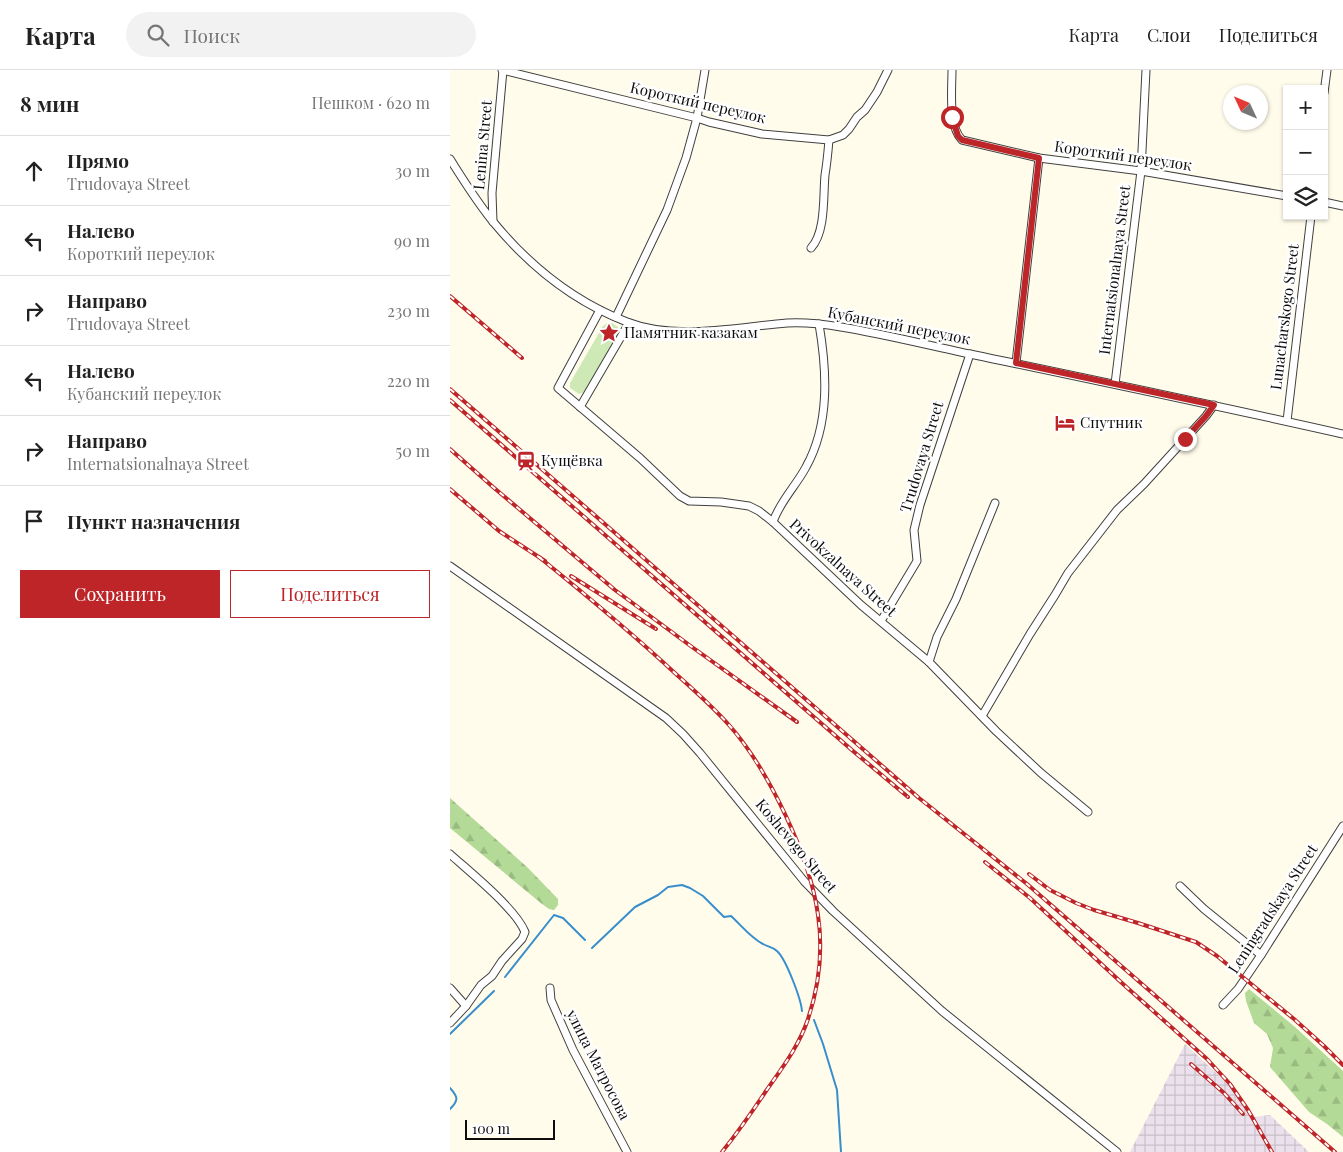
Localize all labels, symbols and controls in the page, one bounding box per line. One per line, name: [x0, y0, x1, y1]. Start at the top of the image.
search box: [126, 12, 476, 57]
text: Карта: [25, 19, 96, 51]
icon: search: [144, 21, 172, 49]
text: Поиск: [184, 22, 240, 48]
text: Карта: [1068, 23, 1119, 47]
text: Слои: [1147, 23, 1191, 47]
text: Поделиться: [1219, 23, 1318, 47]
street label: Короткий переулок: [628, 77, 768, 127]
north arrow: [1223, 85, 1268, 130]
map controls: [1283, 85, 1328, 220]
button: +: [1283, 85, 1328, 130]
text: 8 мин: [20, 89, 79, 117]
text: Пешком · 620 m: [312, 92, 430, 113]
street label: Lenina Street: [468, 99, 496, 191]
route start: [941, 106, 964, 129]
button: −: [1283, 130, 1328, 175]
street label: Короткий переулок: [1053, 135, 1194, 175]
text: Прямо: [67, 147, 129, 173]
icon: ahead: [20, 157, 48, 185]
text: 30 m: [395, 160, 430, 181]
text: Trudovaya Street: [67, 173, 190, 194]
button: layers: [1283, 175, 1328, 220]
street label: Internatsionalnaya Street: [1094, 183, 1134, 356]
text: Налево: [67, 217, 135, 243]
icon: left: [20, 227, 48, 255]
text: 90 m: [394, 230, 430, 251]
street label: Lunacharskogo Street: [1265, 242, 1303, 391]
text: Короткий переулок: [67, 243, 215, 264]
text: Направо: [67, 287, 147, 313]
icon: right: [20, 297, 48, 325]
text: 230 m: [387, 300, 430, 321]
street label: Кубанский переулок: [826, 301, 973, 349]
text: Trudovaya Street: [67, 313, 190, 334]
place icon: Памятник казакам: [598, 322, 620, 344]
place label: Памятник казакам: [624, 322, 758, 342]
text: Налево: [67, 357, 135, 383]
icon: left: [20, 367, 48, 395]
text: 220 m: [387, 370, 430, 391]
text: Кубанский переулок: [67, 383, 221, 404]
street label: Trudovaya Street: [895, 398, 948, 515]
hotel icon: Спутник: [1054, 412, 1076, 434]
place label: Спутник: [1080, 412, 1143, 432]
text: Направо: [67, 427, 147, 453]
route end: [1174, 428, 1197, 451]
icon: right: [20, 437, 48, 465]
text: 50 m: [396, 440, 430, 461]
station icon: Кущёвка: [515, 450, 537, 472]
place label: Кущёвка: [541, 450, 603, 470]
text: Internatsionalnaya Street: [67, 453, 249, 474]
icon: arrive: [20, 507, 48, 535]
text: Пункт назначения: [67, 508, 240, 534]
street label: Privokzalnaya Street: [786, 514, 902, 621]
button: Сохранить: [20, 570, 220, 618]
button: Поделиться: [230, 570, 430, 618]
street label: Koshevogo Street: [752, 794, 842, 897]
street label: Leningradskaya Street: [1223, 839, 1322, 977]
street label: улица Матросова: [562, 1005, 636, 1124]
scale bar: [465, 1117, 555, 1140]
text: 100 m: [472, 1119, 510, 1138]

